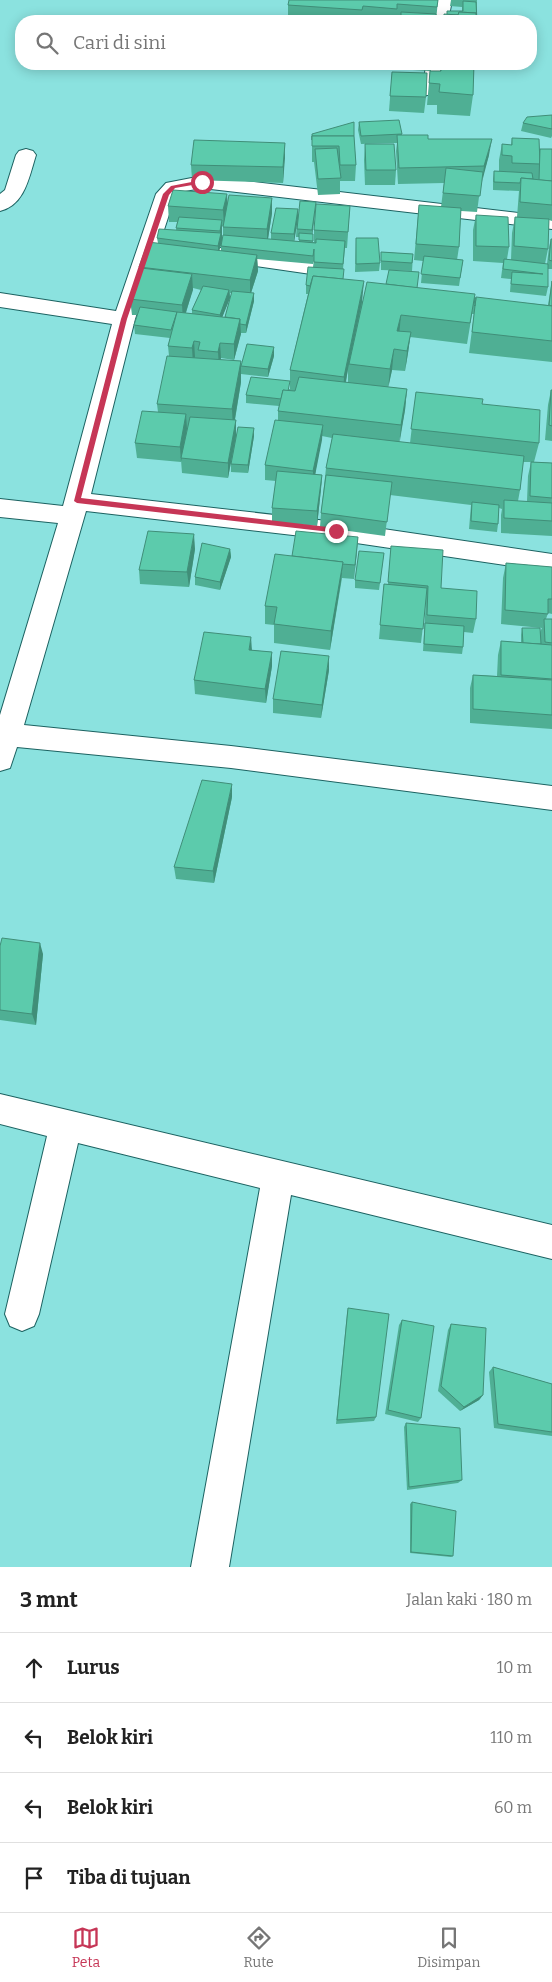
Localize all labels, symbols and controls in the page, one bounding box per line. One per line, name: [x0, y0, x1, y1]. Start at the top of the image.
search box: [15, 15, 537, 70]
icon: search: [33, 29, 61, 57]
text: Cari di sini: [73, 31, 166, 54]
route start: [191, 171, 214, 194]
route end: [325, 520, 348, 543]
text: 3 mnt: [20, 1587, 78, 1613]
text: Jalan kaki · 180 m: [406, 1590, 532, 1609]
icon: ahead: [20, 1654, 48, 1682]
text: Lurus: [67, 1656, 120, 1679]
text: 10 m: [497, 1658, 532, 1677]
icon: left: [20, 1724, 48, 1752]
text: Belok kiri: [67, 1726, 153, 1749]
text: 110 m: [490, 1728, 532, 1747]
icon: left: [20, 1794, 48, 1822]
text: Belok kiri: [67, 1796, 153, 1819]
text: 60 m: [494, 1798, 532, 1817]
icon: arrive: [20, 1864, 48, 1892]
text: Tiba di tujuan: [67, 1866, 191, 1889]
tab: Peta: [72, 1924, 100, 1971]
tab: Rute: [244, 1924, 274, 1971]
tab: Disimpan: [417, 1924, 480, 1971]

